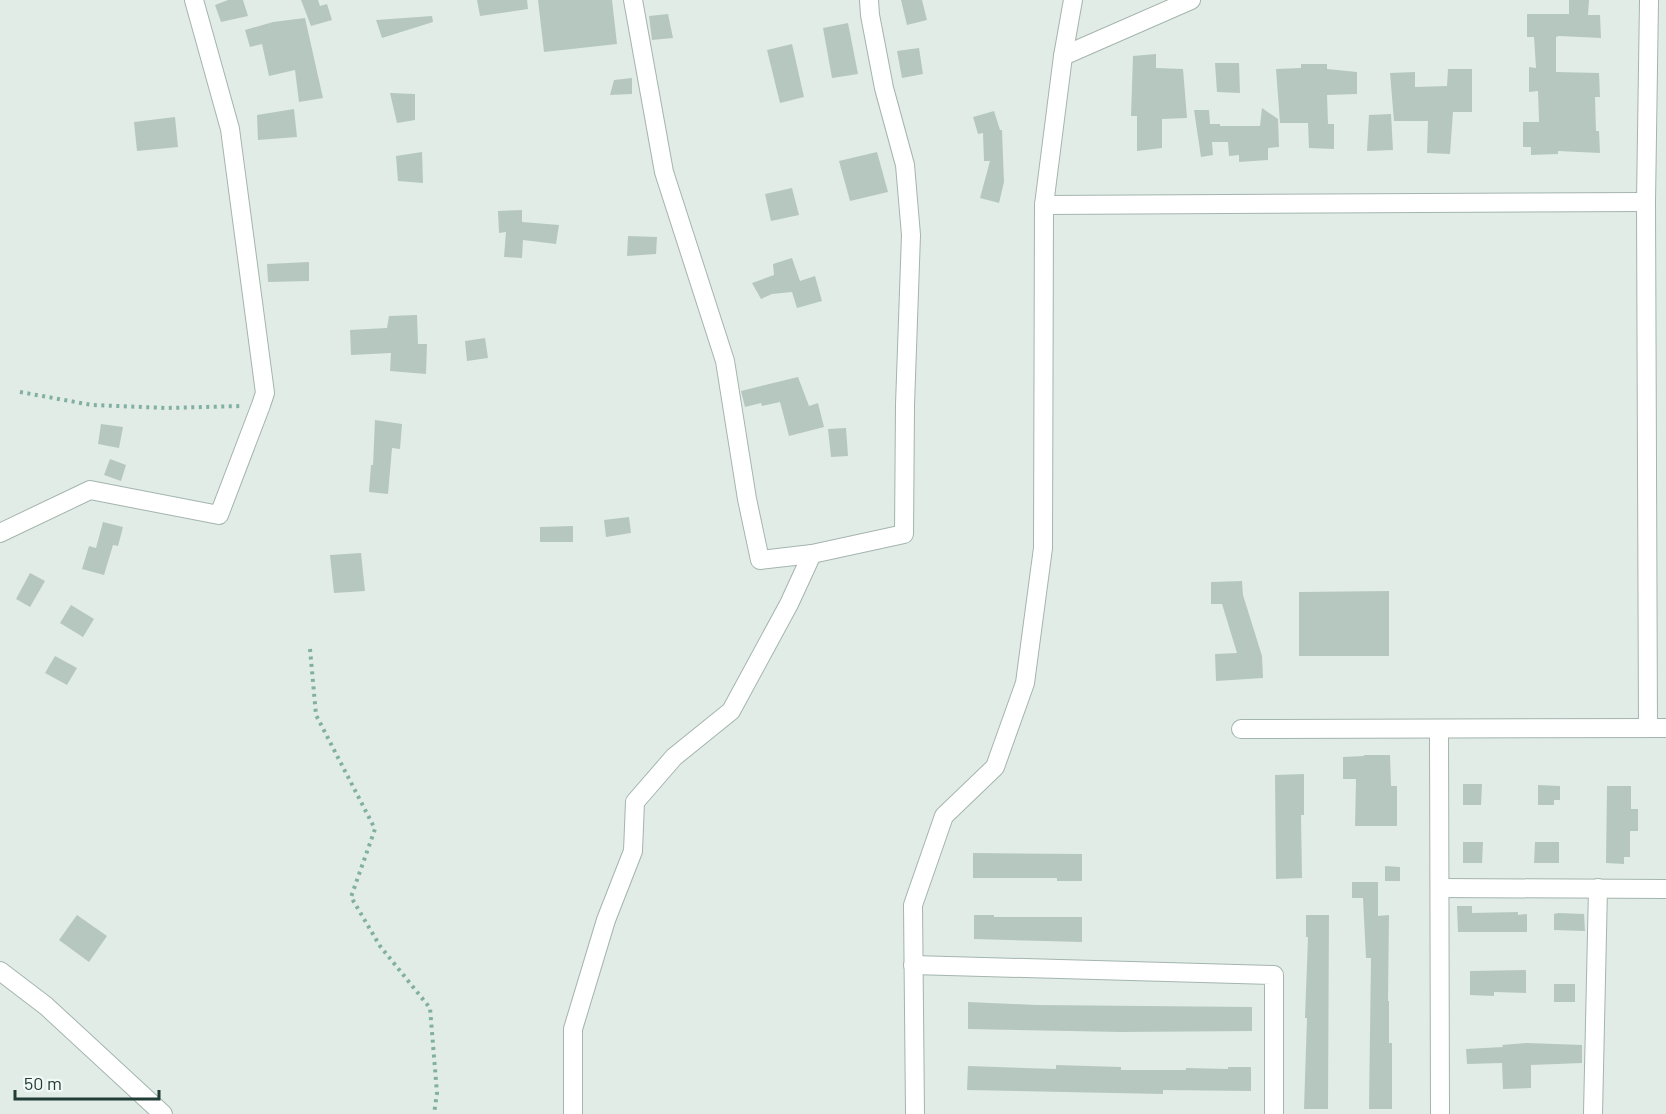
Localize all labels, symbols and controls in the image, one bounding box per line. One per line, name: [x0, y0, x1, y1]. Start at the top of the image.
scale bar: [15, 1063, 159, 1101]
text: 50 m: [24, 1072, 62, 1094]

